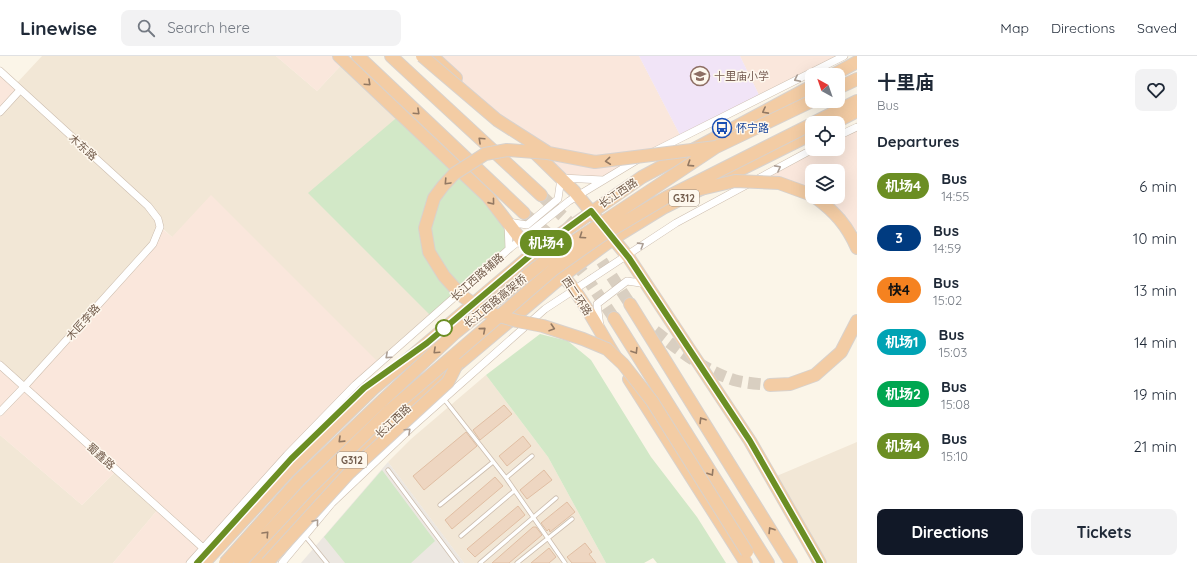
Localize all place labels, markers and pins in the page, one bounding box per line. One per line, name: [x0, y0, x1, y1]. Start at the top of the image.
school or university icon: 十里庙小学: [689, 65, 711, 87]
place label: 十里庙小学: [714, 69, 769, 83]
bus stop icon: 怀宁路: [711, 117, 733, 139]
place label: 怀宁路: [736, 121, 769, 135]
unlabelled marker: [435, 319, 453, 337]

